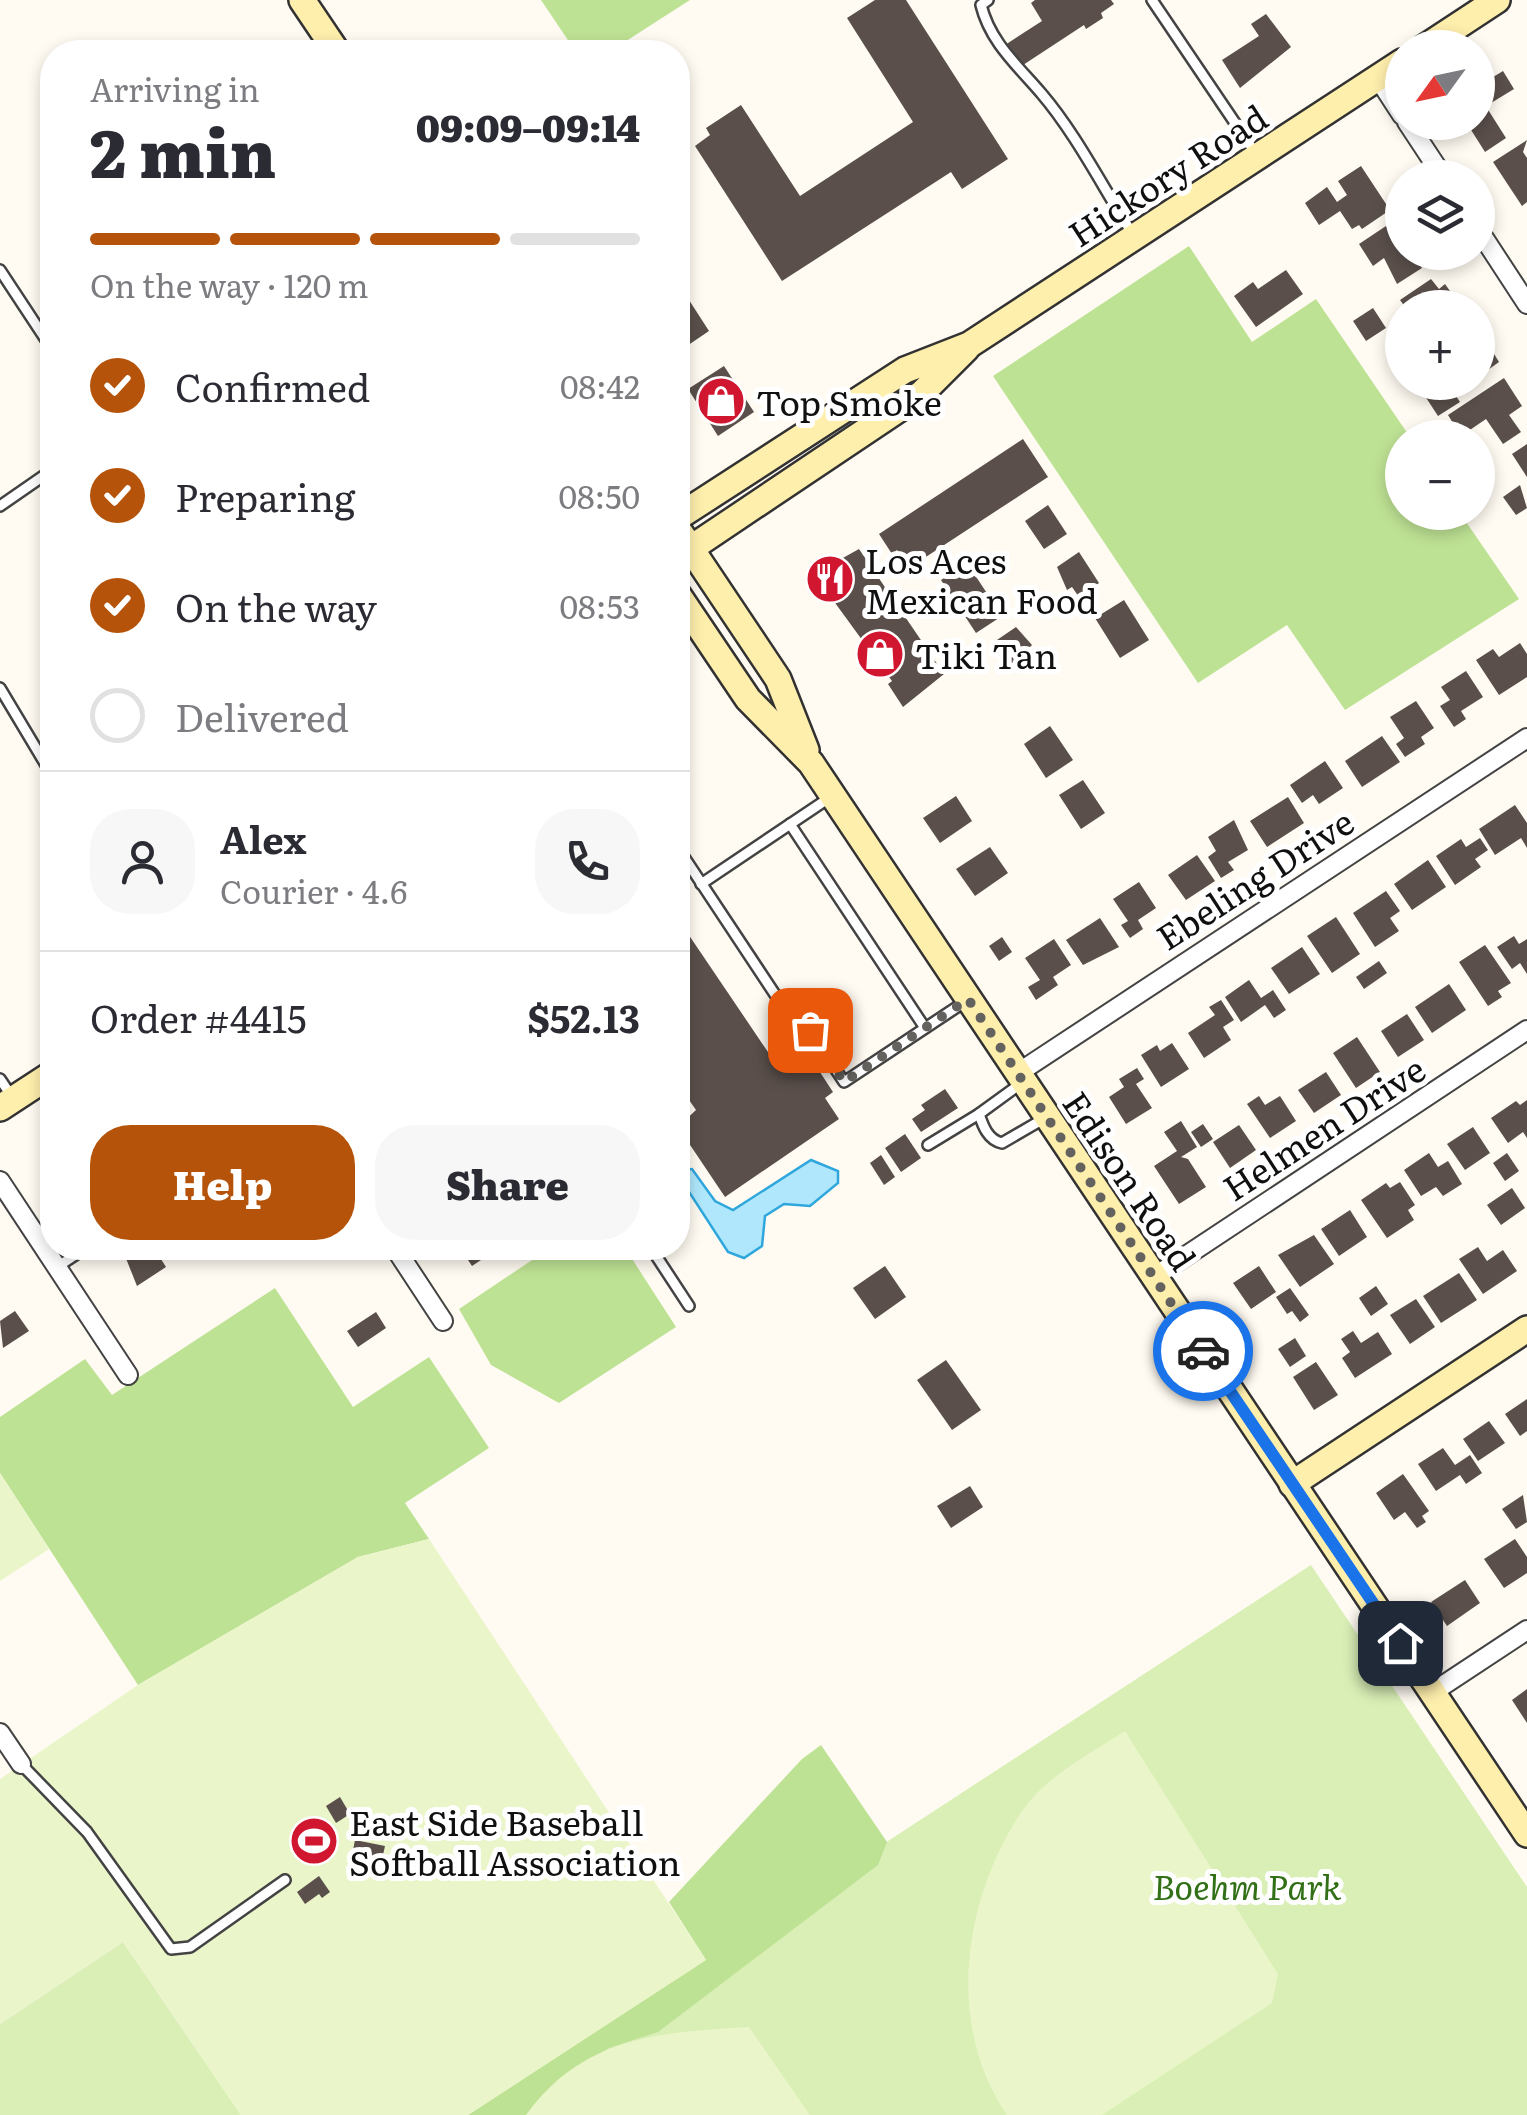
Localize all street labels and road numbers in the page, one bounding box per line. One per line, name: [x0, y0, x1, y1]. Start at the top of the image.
street label: Hickory Road: [1057, 90, 1277, 258]
street label: Ebeling Drive: [1145, 795, 1363, 961]
street label: Helmen Drive: [1212, 1042, 1434, 1212]
street label: Edison Road: [1052, 1080, 1210, 1280]

